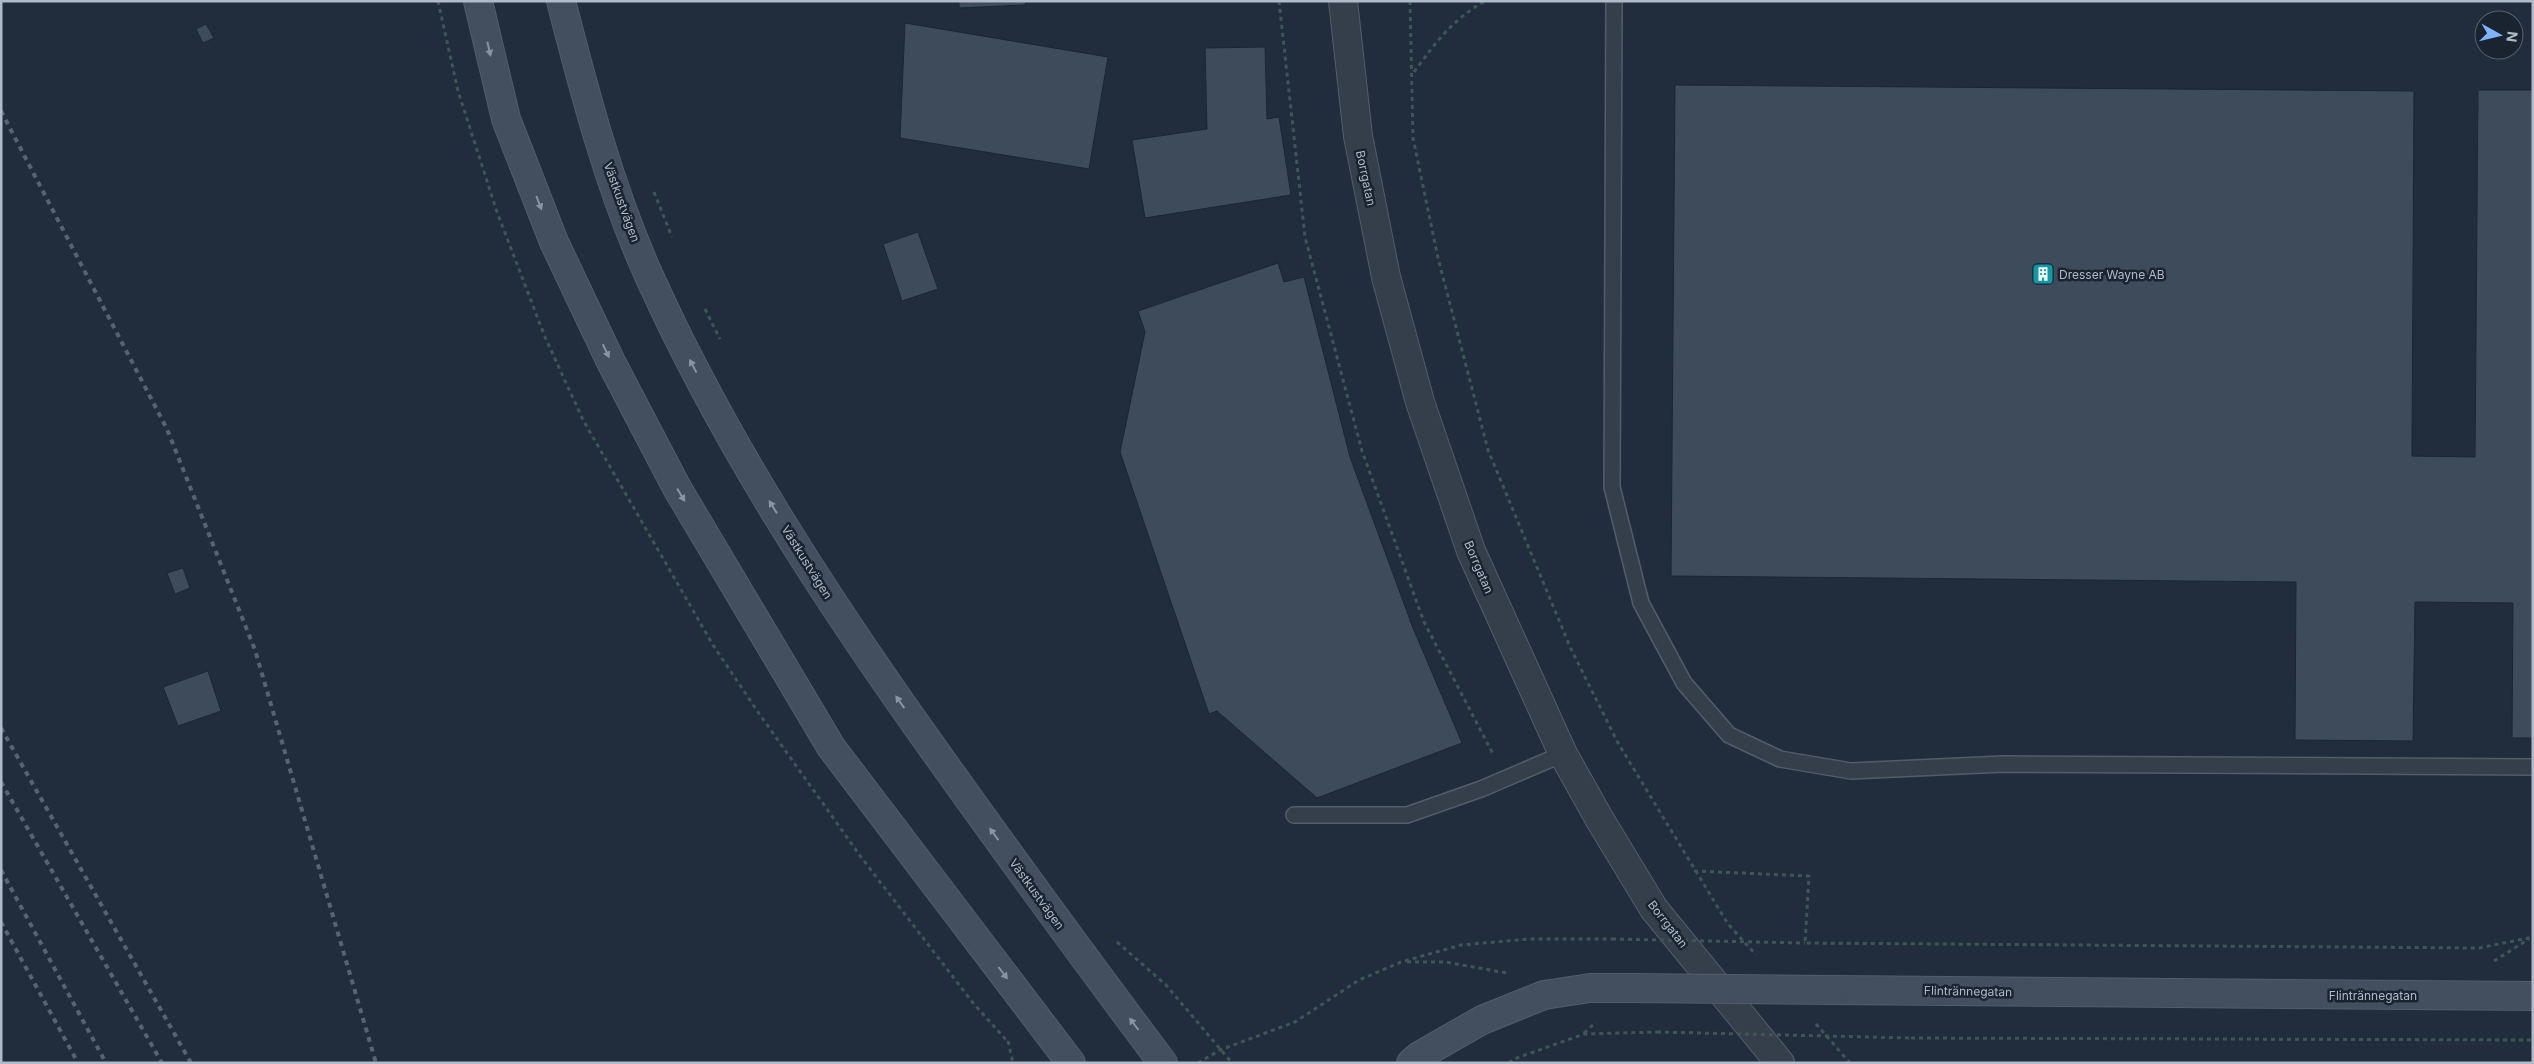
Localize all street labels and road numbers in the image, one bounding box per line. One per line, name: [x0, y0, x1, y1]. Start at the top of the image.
street label: Borrgatan: [1353, 149, 1379, 207]
street label: Västkustvägen: [601, 160, 643, 244]
street label: Västkustvägen: [778, 522, 836, 602]
street label: Borrgatan: [1461, 538, 1497, 596]
street label: Västkustvägen: [1006, 856, 1068, 932]
street label: Borrgatan: [1645, 897, 1691, 951]
street label: Flintrännegatan: [1924, 983, 2012, 999]
street label: Flintrännegatan: [2329, 988, 2417, 1003]

